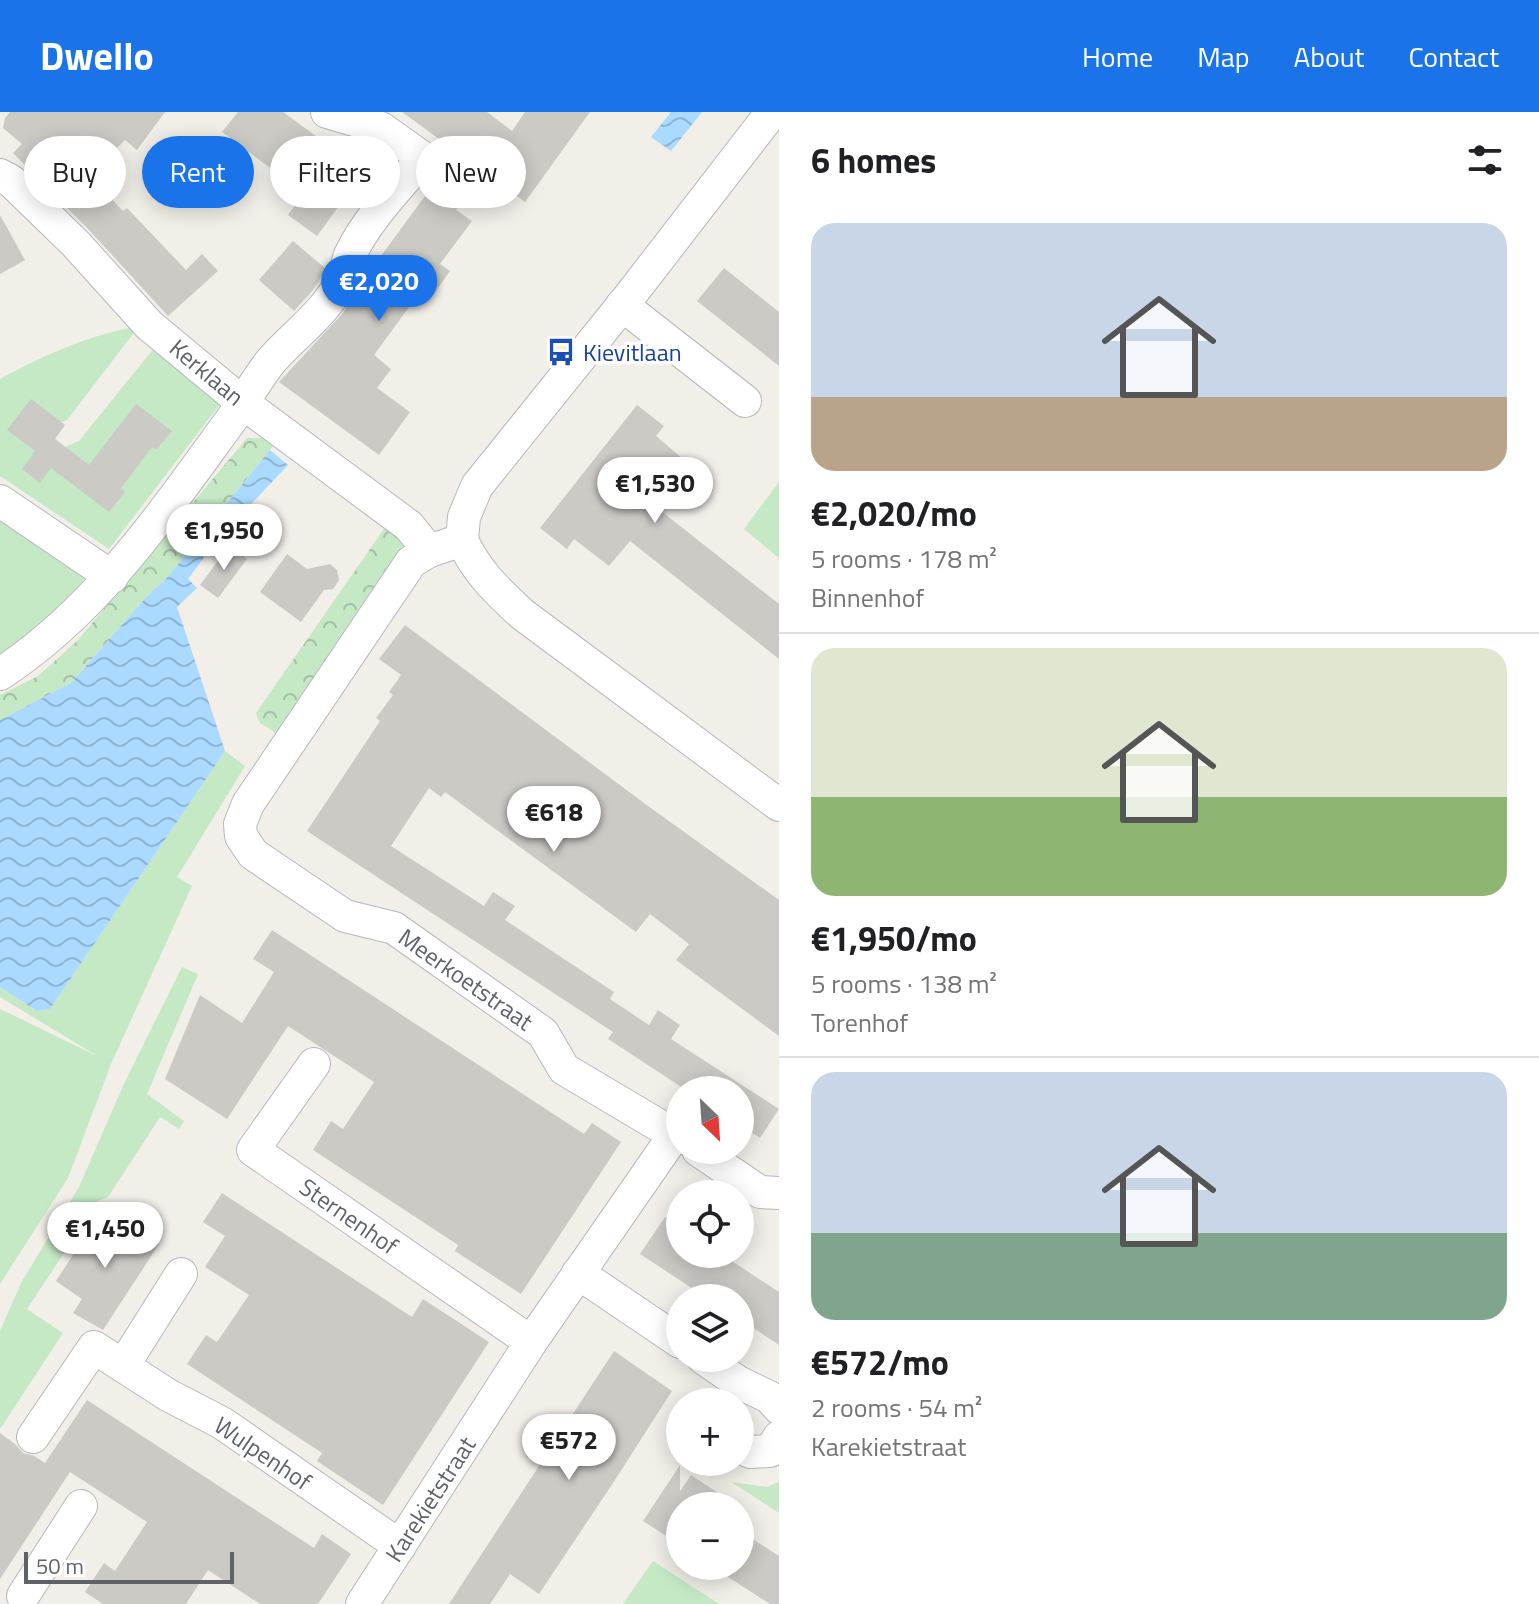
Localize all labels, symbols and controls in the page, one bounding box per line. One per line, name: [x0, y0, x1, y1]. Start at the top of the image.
text: Dwello: [40, 27, 154, 85]
text: Home: [1082, 35, 1153, 78]
text: Map: [1197, 35, 1250, 78]
text: About: [1294, 35, 1364, 78]
text: Contact: [1408, 35, 1499, 78]
text: 6 homes: [811, 134, 936, 186]
chip: Buy: [24, 136, 126, 208]
chip: Rent: [142, 136, 254, 208]
chip: Filters: [270, 136, 400, 208]
chip: New: [416, 136, 526, 208]
icon: filters: [1463, 138, 1507, 182]
pin: €2,020: [314, 255, 444, 323]
text: €2,020: [339, 261, 419, 300]
icon: home: [1087, 275, 1231, 419]
street label: Kerklaan: [162, 330, 252, 414]
place label: Kievitlaan: [583, 334, 682, 370]
bus stop icon: Kievitlaan: [546, 337, 576, 367]
pin: €1,530: [590, 457, 720, 525]
text: €1,530: [615, 463, 695, 502]
text: €2,020/mo: [811, 487, 977, 539]
pin: €1,950: [159, 504, 289, 572]
text: €1,950: [184, 510, 264, 549]
text: 5 rooms · 178 m²: [811, 539, 997, 578]
text: Binnenhof: [811, 578, 924, 617]
icon: home: [1087, 700, 1231, 844]
pin: €618: [507, 786, 601, 854]
text: €618: [525, 792, 583, 831]
text: €1,950/mo: [811, 912, 977, 964]
street label: Meerkoetstraat: [391, 919, 541, 1039]
text: 5 rooms · 138 m²: [811, 964, 997, 1003]
text: Torenhof: [811, 1003, 908, 1042]
north arrow: [666, 1076, 754, 1164]
map controls: [666, 1076, 754, 1580]
icon: home: [1087, 1124, 1231, 1268]
street label: Sternenhof: [292, 1169, 406, 1263]
button: locate: [666, 1180, 754, 1268]
pin: €1,450: [40, 1202, 170, 1270]
text: €1,450: [65, 1208, 145, 1247]
button: layers: [666, 1284, 754, 1372]
text: €572/mo: [811, 1336, 949, 1388]
button: +: [666, 1388, 754, 1476]
text: 2 rooms · 54 m²: [811, 1388, 982, 1427]
street label: Wulpenhof: [207, 1407, 319, 1499]
pin: €572: [522, 1414, 616, 1482]
text: €572: [540, 1420, 598, 1459]
text: Karekietstraat: [811, 1427, 966, 1466]
street label: Karekietstraat: [376, 1429, 484, 1569]
button: −: [666, 1492, 754, 1580]
scale bar: [24, 1548, 234, 1584]
text: 50 m: [36, 1549, 84, 1583]

